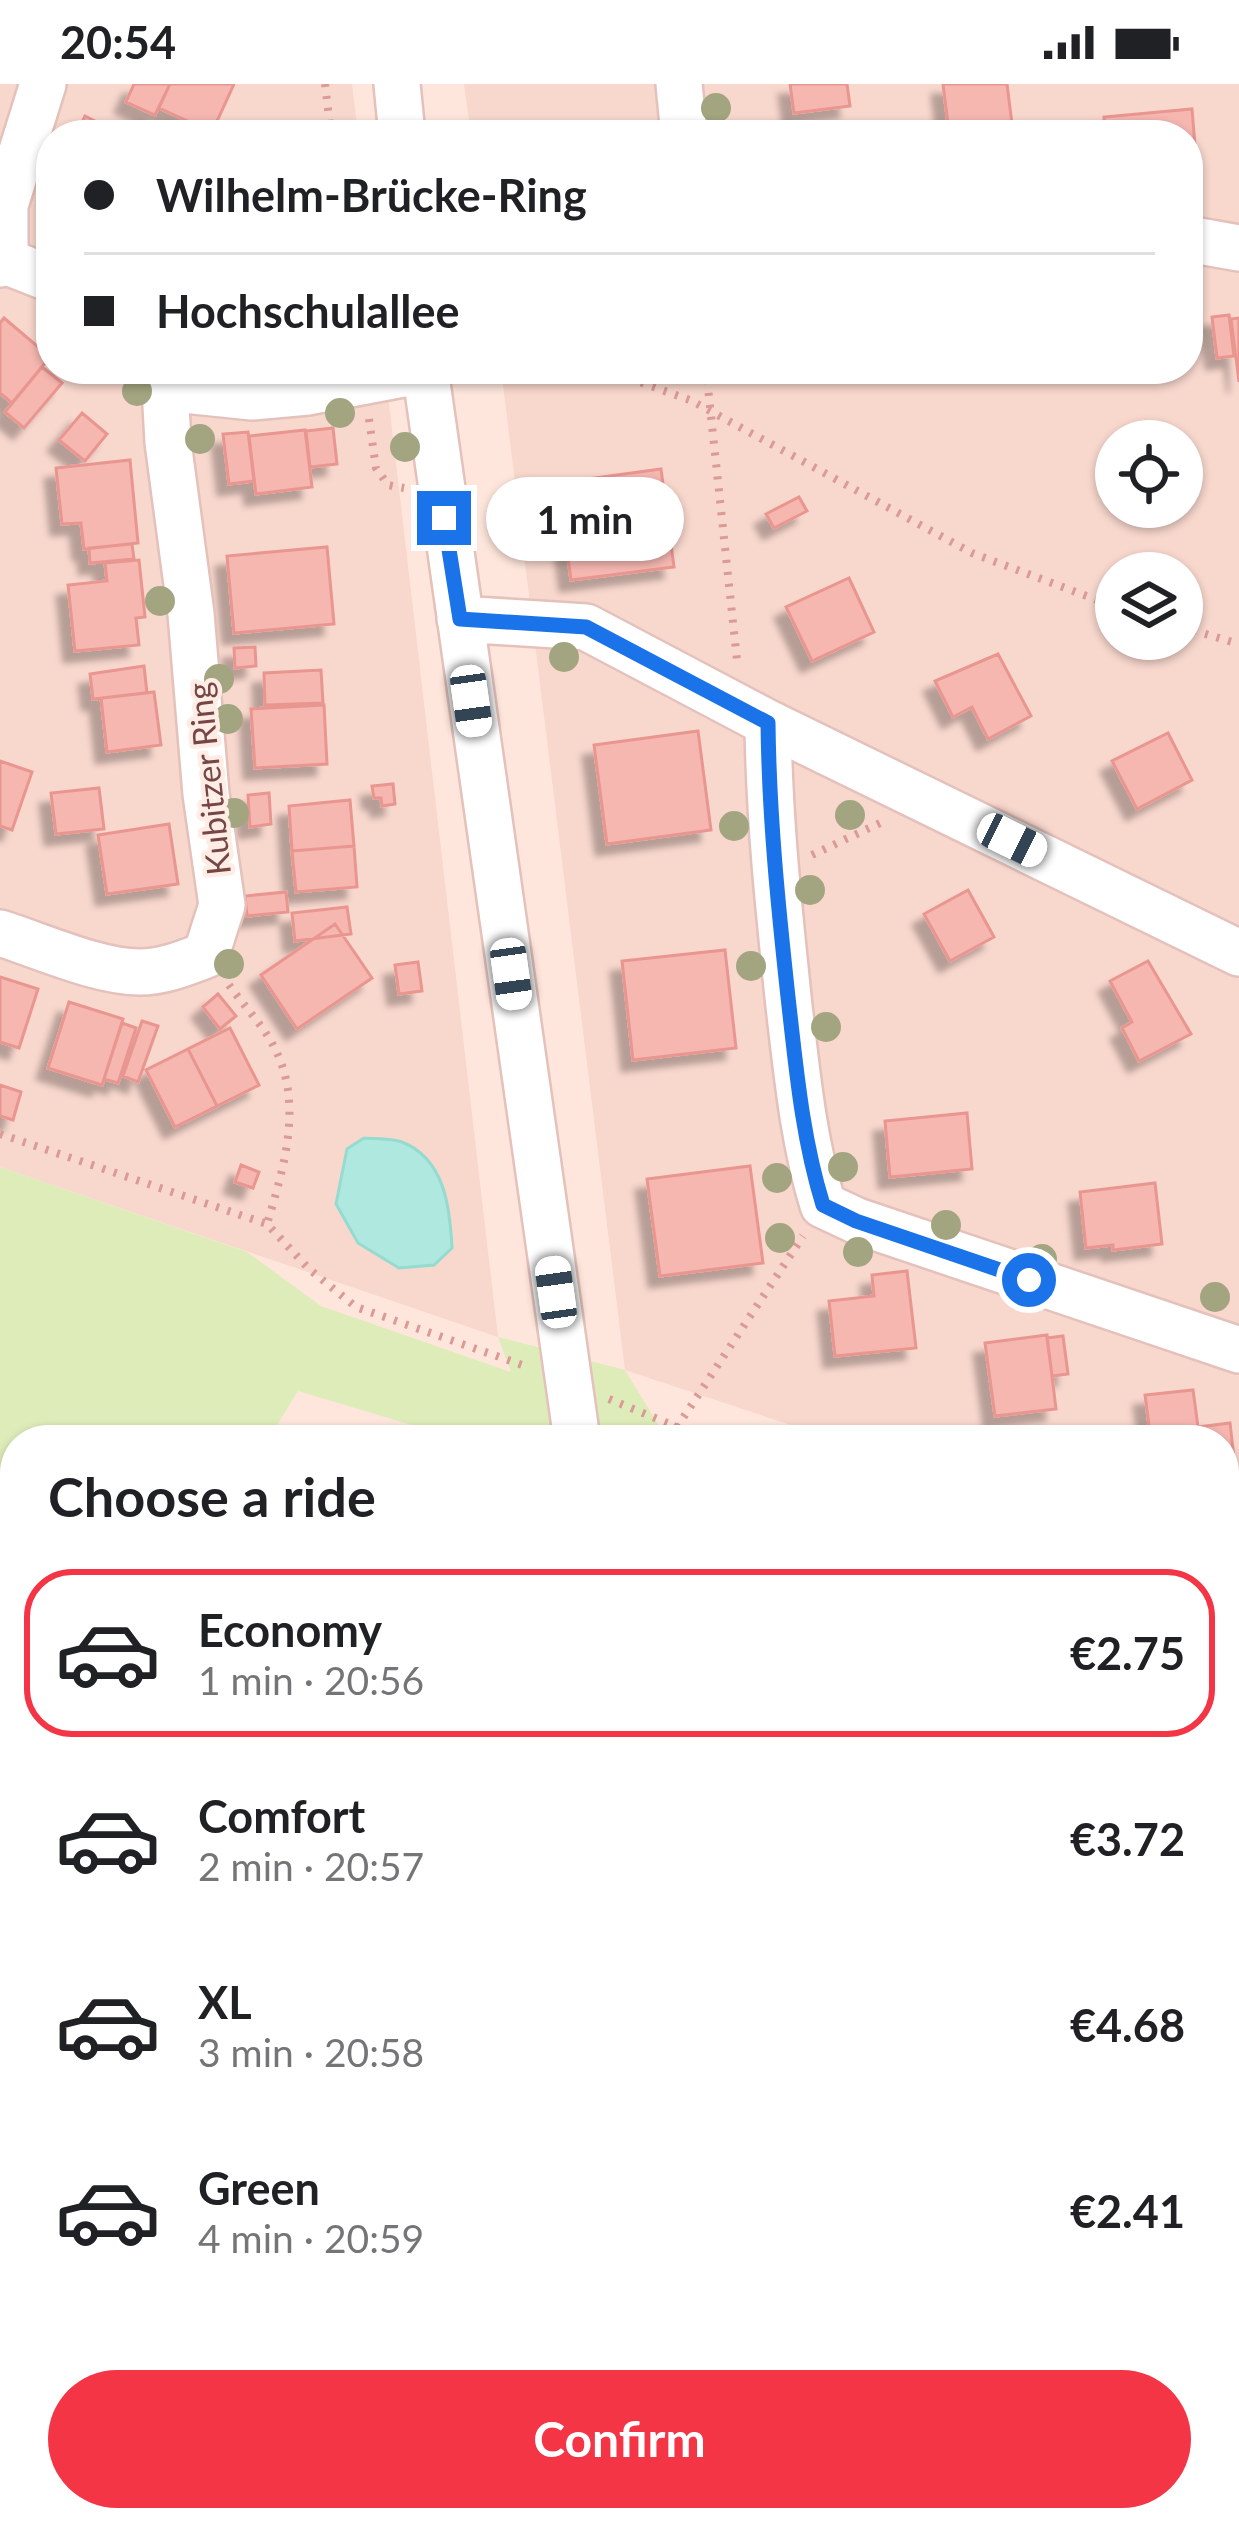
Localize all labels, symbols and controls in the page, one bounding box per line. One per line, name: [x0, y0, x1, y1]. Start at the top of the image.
text: 20:54: [60, 15, 176, 69]
text: Wilhelm-Brücke-Ring: [156, 168, 587, 222]
text: Hochschulallee: [156, 284, 460, 338]
map controls: [1095, 420, 1203, 660]
button: locate: [1095, 420, 1203, 528]
callout: 1 min: [486, 476, 684, 560]
route end: [417, 491, 471, 545]
text: 1 min: [537, 496, 633, 542]
button: layers: [1095, 552, 1203, 660]
car: [448, 663, 494, 739]
street label: Kubitzer Ring: [178, 681, 238, 877]
car: [972, 808, 1052, 872]
car: [488, 936, 534, 1012]
route start: [1002, 1253, 1056, 1307]
car: [533, 1254, 579, 1330]
text: Choose a ride: [48, 1464, 376, 1529]
icon: car: [54, 1599, 162, 1707]
text: Economy: [198, 1603, 382, 1657]
text: €2.75: [1070, 1626, 1185, 1680]
text: 1 min · 20:56: [198, 1657, 424, 1703]
icon: car: [54, 1785, 162, 1893]
text: Comfort: [198, 1789, 365, 1843]
text: €3.72: [1070, 1812, 1185, 1866]
text: 2 min · 20:57: [198, 1843, 424, 1889]
icon: car: [54, 1971, 162, 2079]
text: XL: [198, 1975, 252, 2029]
text: €4.68: [1070, 1998, 1185, 2052]
text: 3 min · 20:58: [198, 2029, 424, 2075]
icon: car: [54, 2157, 162, 2265]
text: Green: [198, 2161, 320, 2215]
text: €2.41: [1070, 2184, 1185, 2238]
text: 4 min · 20:59: [198, 2215, 424, 2261]
button: Confirm: [48, 2370, 1191, 2508]

